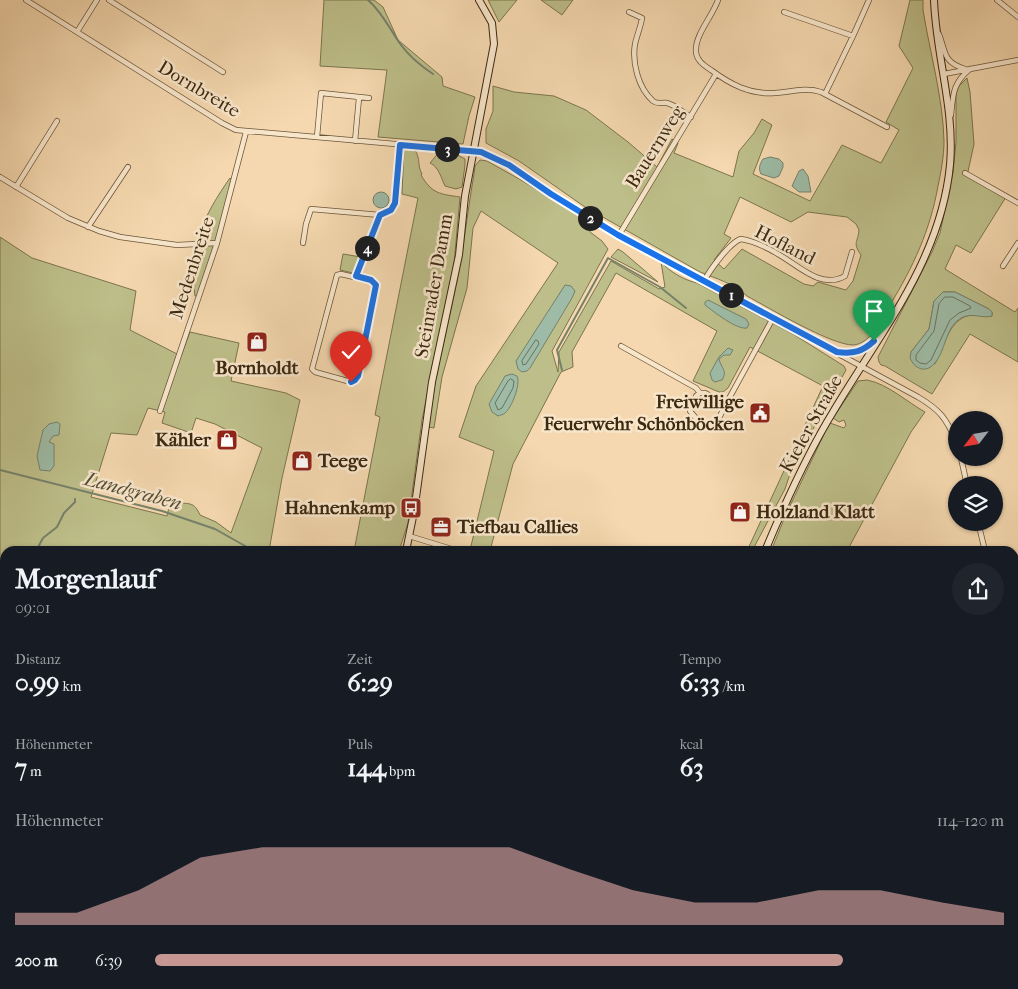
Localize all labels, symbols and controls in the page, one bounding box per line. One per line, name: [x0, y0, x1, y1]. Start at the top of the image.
street label: Dornbreite: [154, 56, 244, 122]
street label: Bauernweg: [621, 101, 689, 192]
pin: 3: [434, 136, 460, 162]
text: 3: [445, 141, 450, 158]
pin: 2: [578, 206, 602, 230]
text: 2: [587, 210, 594, 227]
street label: Steinrader Damm: [410, 212, 458, 360]
street label: Medenbreite: [165, 214, 219, 322]
street label: Hofland: [751, 220, 820, 270]
pin: 4: [354, 236, 380, 260]
text: 4: [363, 240, 372, 257]
pin: 1: [718, 282, 744, 308]
text: 1: [729, 287, 734, 304]
pin: [853, 290, 895, 341]
icon: arrive: [860, 297, 888, 325]
shop icon: Bornholdt: [245, 330, 269, 354]
pin: [330, 331, 372, 382]
icon: check: [337, 338, 365, 366]
place label: Bornholdt: [215, 357, 299, 379]
street label: Kieler Straße: [775, 371, 847, 477]
place label: Freiwillige Feuerwehr Schönböcken: [542, 391, 745, 435]
public building icon: Freiwillige Feuerwehr Schönböcken: [748, 401, 772, 425]
north arrow: [948, 411, 1002, 466]
map controls: [948, 411, 1003, 531]
shop icon: Kähler: [215, 428, 239, 452]
place label: Kähler: [155, 429, 212, 451]
shop icon: Teege: [290, 449, 314, 473]
place label: Teege: [317, 450, 368, 472]
water label: Landgraben: [80, 466, 184, 515]
button: layers: [948, 476, 1003, 531]
bus stop icon: Hahnenkamp: [399, 496, 423, 520]
place label: Hahnenkamp: [285, 497, 395, 519]
shop icon: Holzland Klatt: [728, 500, 752, 524]
place label: Holzland Klatt: [756, 501, 875, 523]
office icon: Tiefbau Callies: [429, 515, 453, 539]
place label: Tiefbau Callies: [456, 516, 578, 538]
text: Morgenlauf: [15, 562, 157, 595]
button: share: [952, 563, 1004, 615]
text: 09:01: [15, 598, 51, 617]
text: Distanz: [15, 651, 61, 668]
text: Zeit: [347, 651, 373, 668]
text: Tempo: [680, 651, 721, 668]
text: 0.99: [15, 668, 59, 697]
text: 6:29: [347, 668, 393, 697]
text: 6:33: [680, 668, 720, 697]
text: km: [59, 678, 81, 695]
text: /km: [720, 678, 745, 695]
text: Höhenmeter: [15, 736, 92, 753]
text: Puls: [347, 736, 373, 753]
text: kcal: [680, 736, 703, 753]
text: 7: [15, 753, 27, 782]
text: 144: [347, 753, 386, 782]
text: 63: [680, 753, 703, 782]
text: m: [27, 763, 42, 780]
text: bpm: [386, 763, 415, 780]
text: Höhenmeter: [15, 811, 103, 830]
text: 114–120 m: [937, 811, 1004, 830]
text: 200 m: [15, 951, 58, 970]
text: 6:39: [95, 951, 123, 970]

